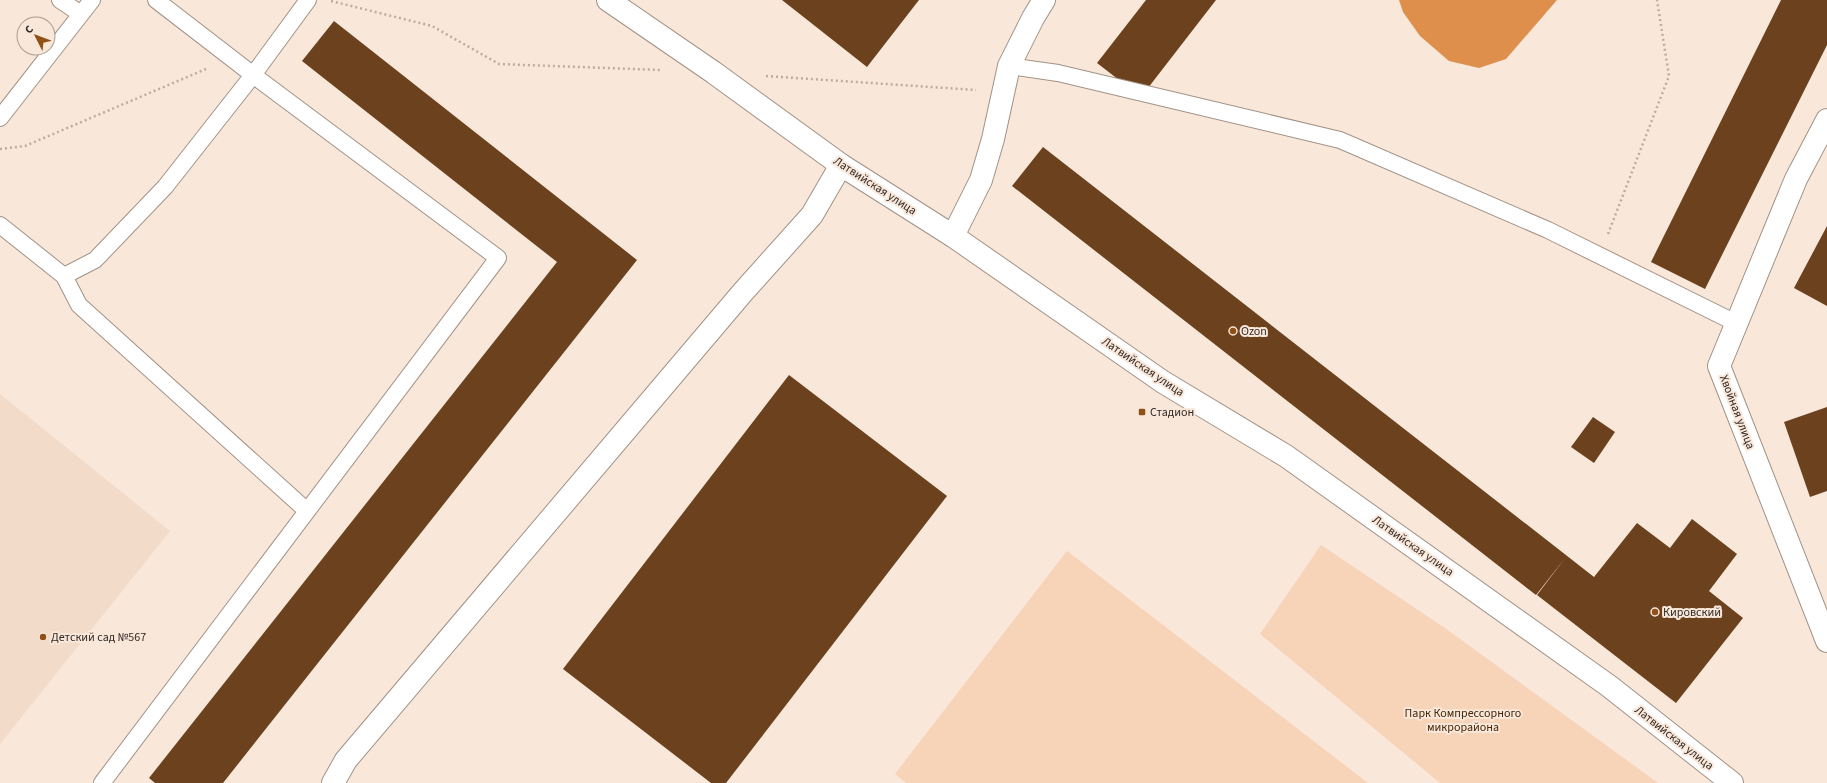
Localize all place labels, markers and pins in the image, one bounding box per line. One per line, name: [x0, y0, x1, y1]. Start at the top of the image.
place label: Ozon: [1241, 323, 1267, 340]
marker: Ozon: [1228, 326, 1238, 336]
place label: Стадион: [1150, 404, 1194, 421]
marker: Стадион: [1137, 407, 1147, 417]
place label: Кировский: [1663, 604, 1721, 621]
marker: Кировский: [1650, 607, 1660, 617]
place label: Детский сад №567: [51, 629, 146, 646]
marker: Детский сад №567: [38, 632, 48, 642]

